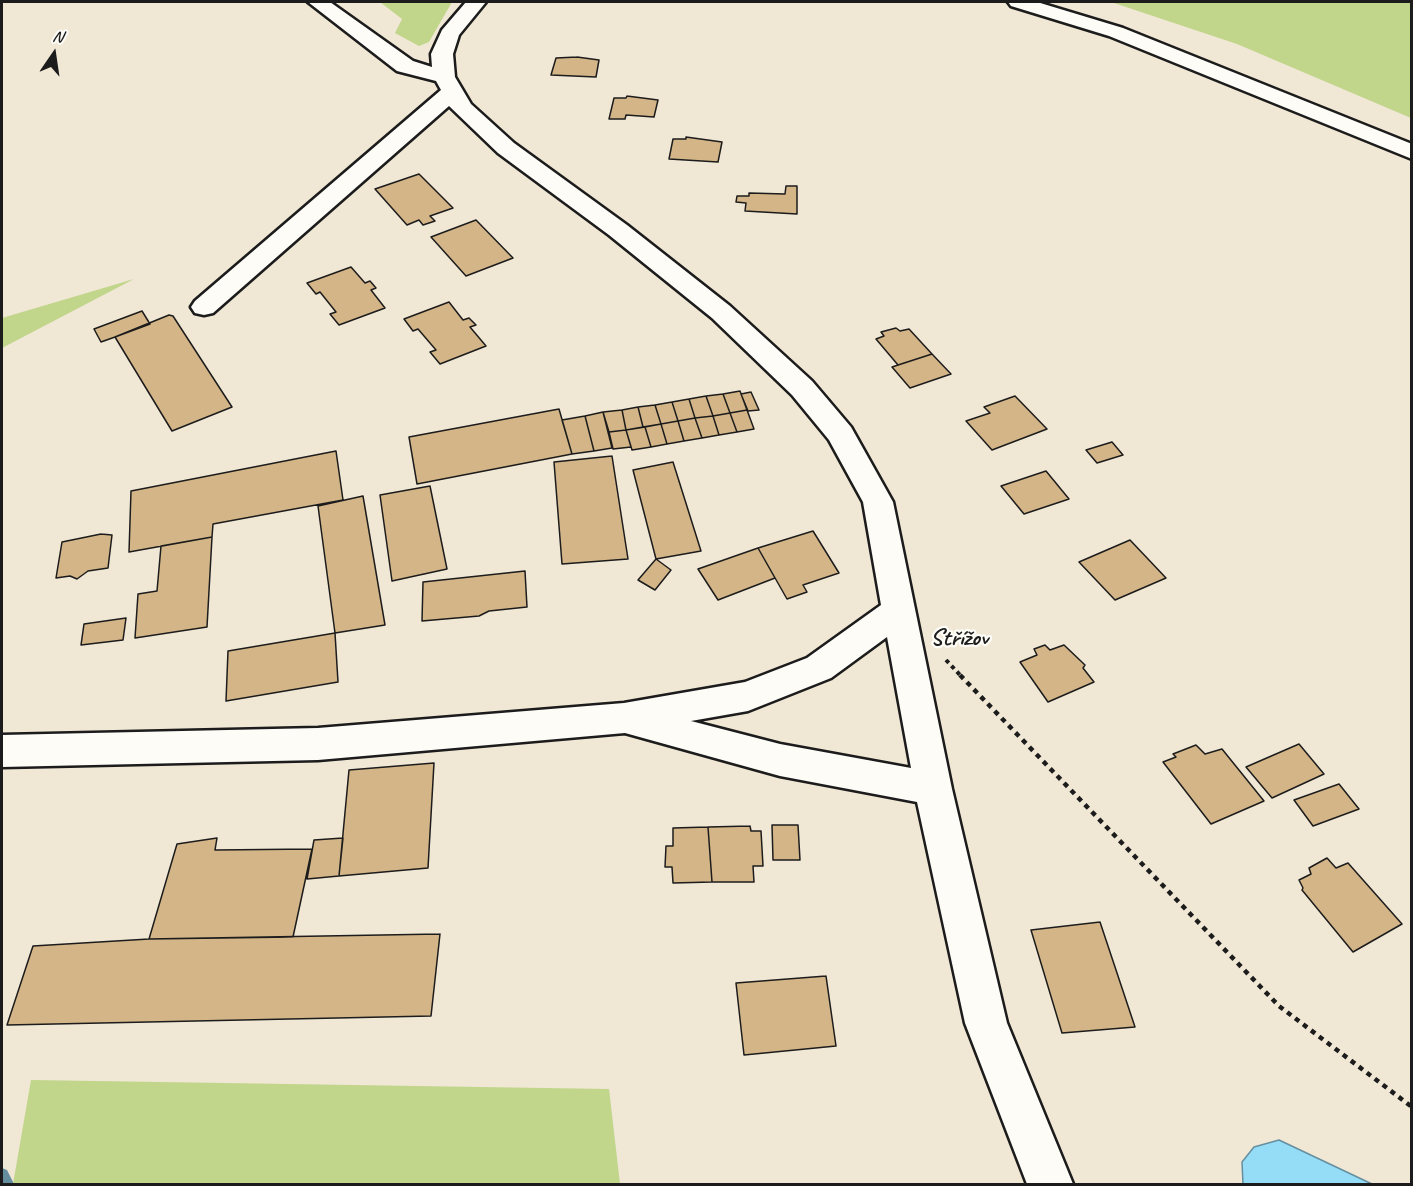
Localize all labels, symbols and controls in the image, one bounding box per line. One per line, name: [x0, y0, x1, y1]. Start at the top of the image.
north arrow: [24, 24, 84, 84]
text: N: [51, 26, 65, 47]
district label: Střížov: [930, 625, 988, 653]

